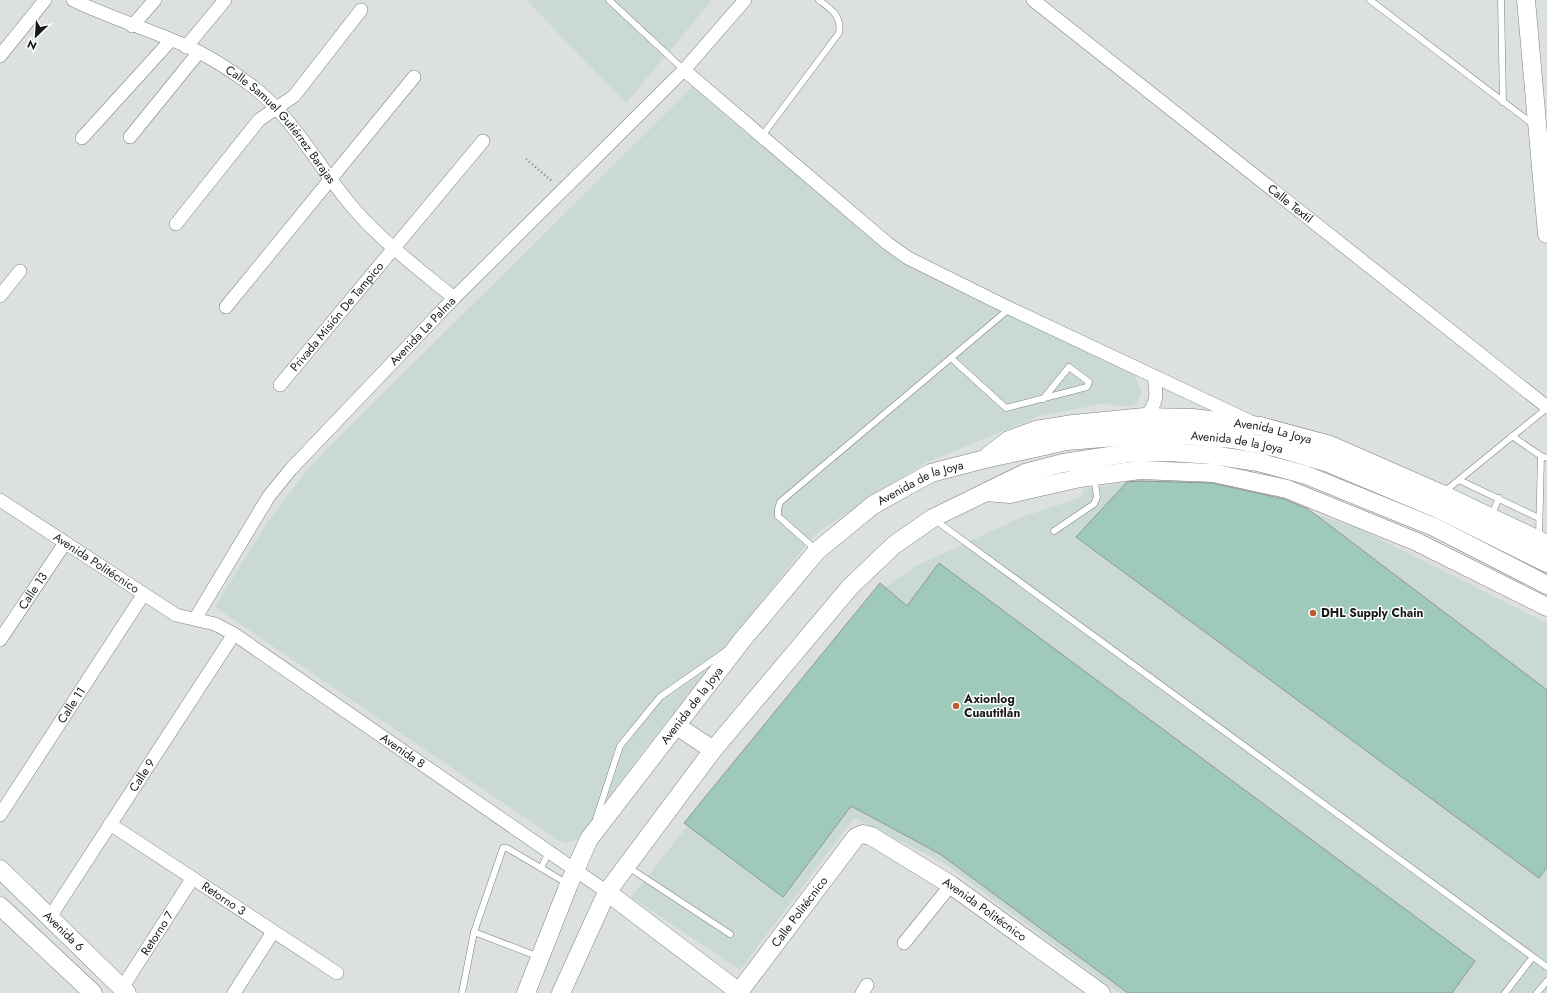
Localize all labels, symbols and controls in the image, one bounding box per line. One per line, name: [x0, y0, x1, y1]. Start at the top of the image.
north arrow: [16, 16, 56, 56]
text: N: [24, 36, 39, 54]
street label: Calle Samuel Gutiérrez Barajas: [222, 61, 340, 188]
street label: Calle Textil: [1264, 180, 1317, 227]
street label: Privada Misión De Tampico: [286, 257, 388, 375]
street label: Avenida La Palma: [385, 292, 460, 369]
street label: Avenida La Joya: [1233, 414, 1314, 449]
street label: Avenida de la Joya: [1190, 427, 1286, 458]
street label: Avenida de la Joya: [874, 456, 966, 510]
street label: Avenida Politécnico: [50, 528, 143, 598]
street label: Calle 13: [14, 568, 52, 613]
place label: DHL Supply Chain: [1321, 604, 1423, 622]
marker: DHL Supply Chain: [1308, 608, 1318, 618]
street label: Avenida de la Joya: [656, 663, 728, 748]
street label: Calle 11: [53, 683, 90, 727]
place label: Axionlog Cuautitlán: [963, 690, 1020, 722]
marker: Axionlog Cuautitlán: [951, 701, 961, 711]
street label: Avenida 8: [377, 729, 429, 773]
street label: Calle 9: [125, 755, 160, 795]
street label: Calle Politécnico: [767, 872, 832, 951]
street label: Avenida Politécnico: [939, 873, 1031, 946]
street label: Retorno 3: [198, 878, 250, 920]
street label: Avenida 6: [39, 907, 88, 956]
street label: Retorno 7: [136, 907, 178, 959]

